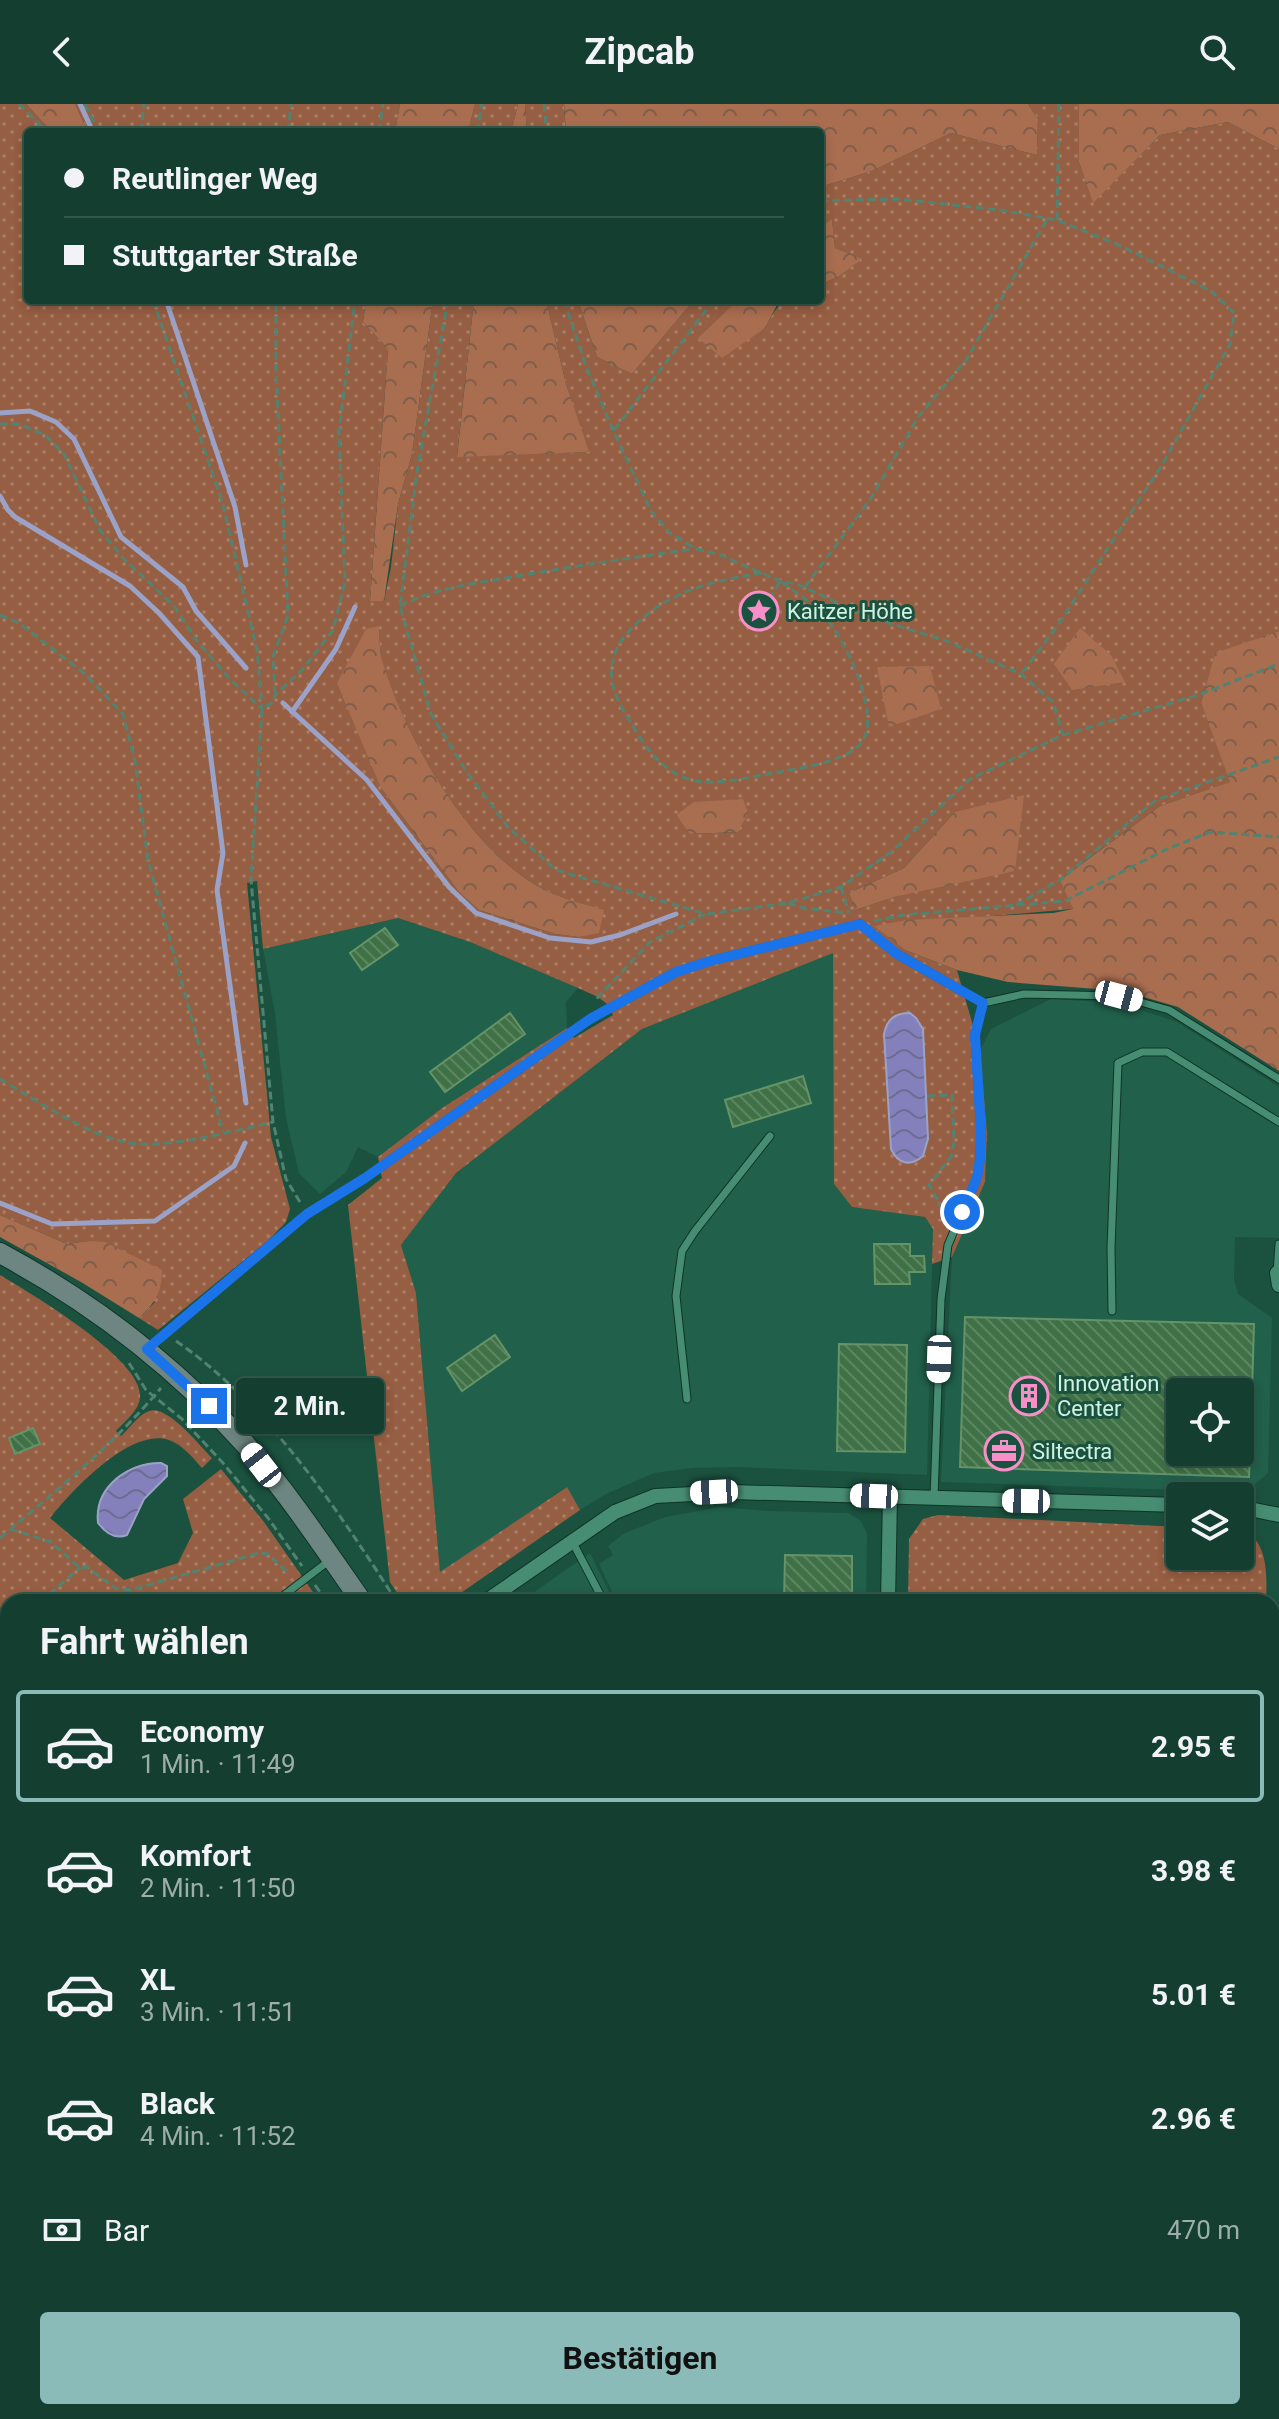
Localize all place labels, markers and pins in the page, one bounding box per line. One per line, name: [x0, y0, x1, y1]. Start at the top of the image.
place icon: Kaitzer Höhe: [738, 590, 780, 632]
place label: Kaitzer Höhe: [787, 599, 913, 624]
place label: Innovation Center: [1057, 1371, 1159, 1421]
building icon: Innovation Center: [1008, 1375, 1050, 1417]
office icon: Siltectra: [983, 1430, 1025, 1472]
place label: Siltectra: [1032, 1439, 1112, 1464]

